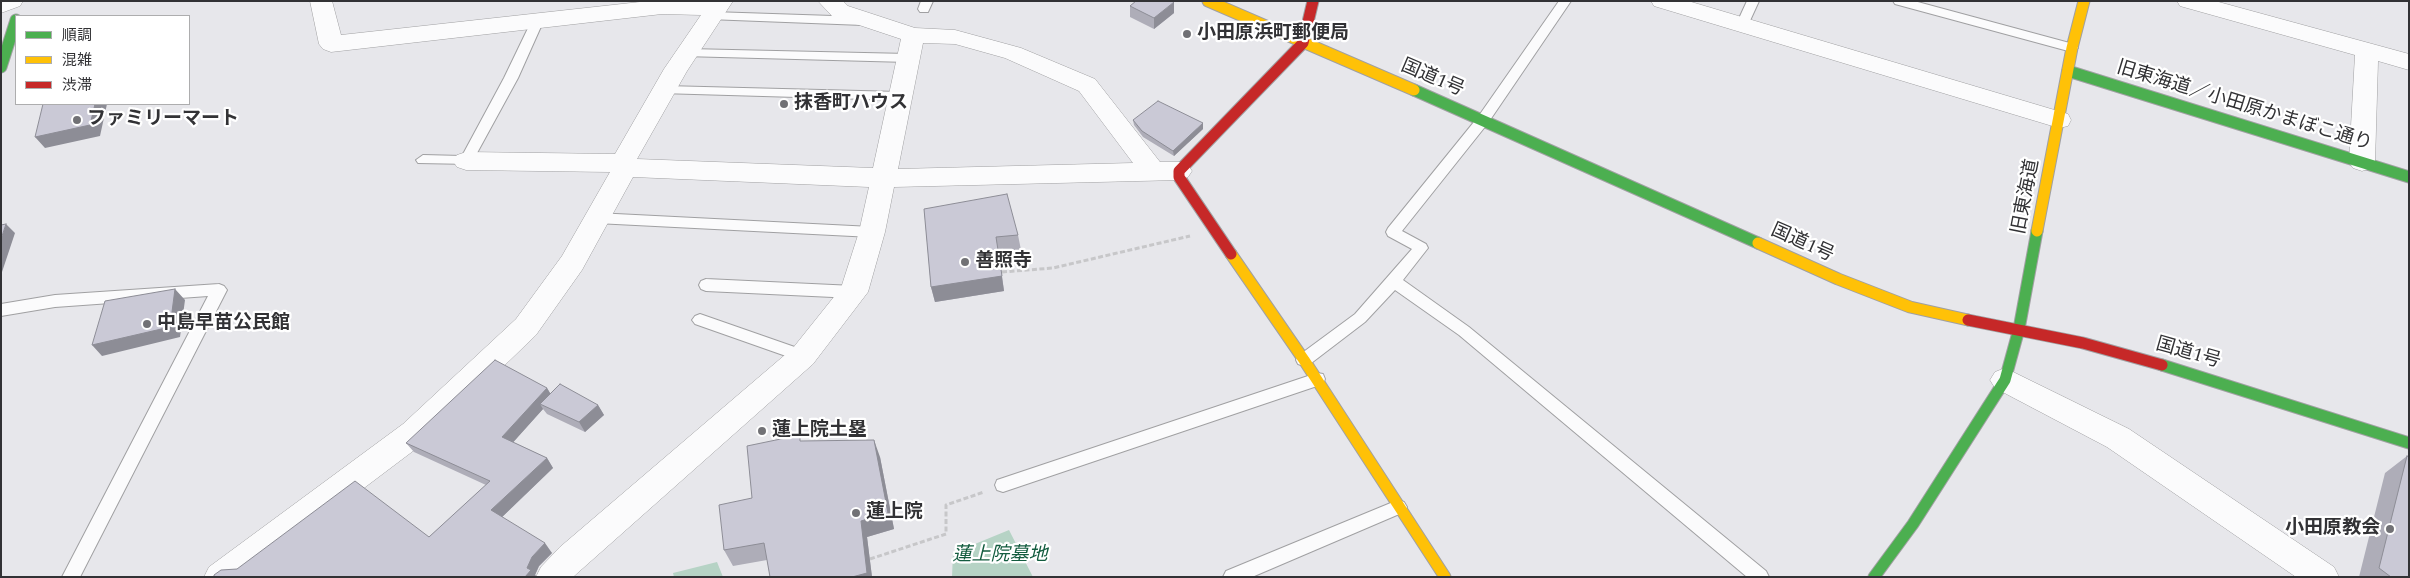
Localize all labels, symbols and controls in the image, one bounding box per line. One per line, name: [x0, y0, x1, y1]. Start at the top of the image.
legend: [15, 15, 190, 105]
place label: 小田原浜町郵便局: [1197, 23, 1349, 45]
text: 順調: [62, 24, 92, 47]
marker: 小田原浜町郵便局: [1181, 28, 1193, 40]
text: 混雑: [62, 49, 92, 72]
street label: 国道1号: [1397, 56, 1467, 102]
street label: 旧東海道／小田原かまぼこ通り: [2113, 57, 2375, 157]
text: 渋滞: [62, 74, 92, 97]
place label: 抹香町ハウス: [794, 93, 908, 115]
marker: 抹香町ハウス: [778, 98, 790, 110]
place label: ファミリーマート: [87, 109, 239, 131]
marker: ファミリーマート: [71, 114, 83, 126]
street label: 旧東海道: [2009, 158, 2045, 236]
street label: 国道1号: [1767, 220, 1837, 268]
place label: 善照寺: [975, 251, 1032, 273]
marker: 善照寺: [959, 256, 971, 268]
place label: 中島早苗公民館: [157, 313, 290, 335]
marker: 中島早苗公民館: [141, 318, 153, 330]
street label: 国道1号: [2153, 334, 2223, 374]
place label: 蓮上院土塁: [772, 420, 867, 442]
marker: 蓮上院土塁: [756, 425, 768, 437]
place label: 蓮上院: [866, 502, 923, 524]
marker: 蓮上院: [850, 507, 862, 519]
place label: 小田原教会: [2285, 518, 2380, 540]
marker: 小田原教会: [2384, 523, 2396, 535]
park label: 蓮上院墓地: [953, 545, 1047, 567]

